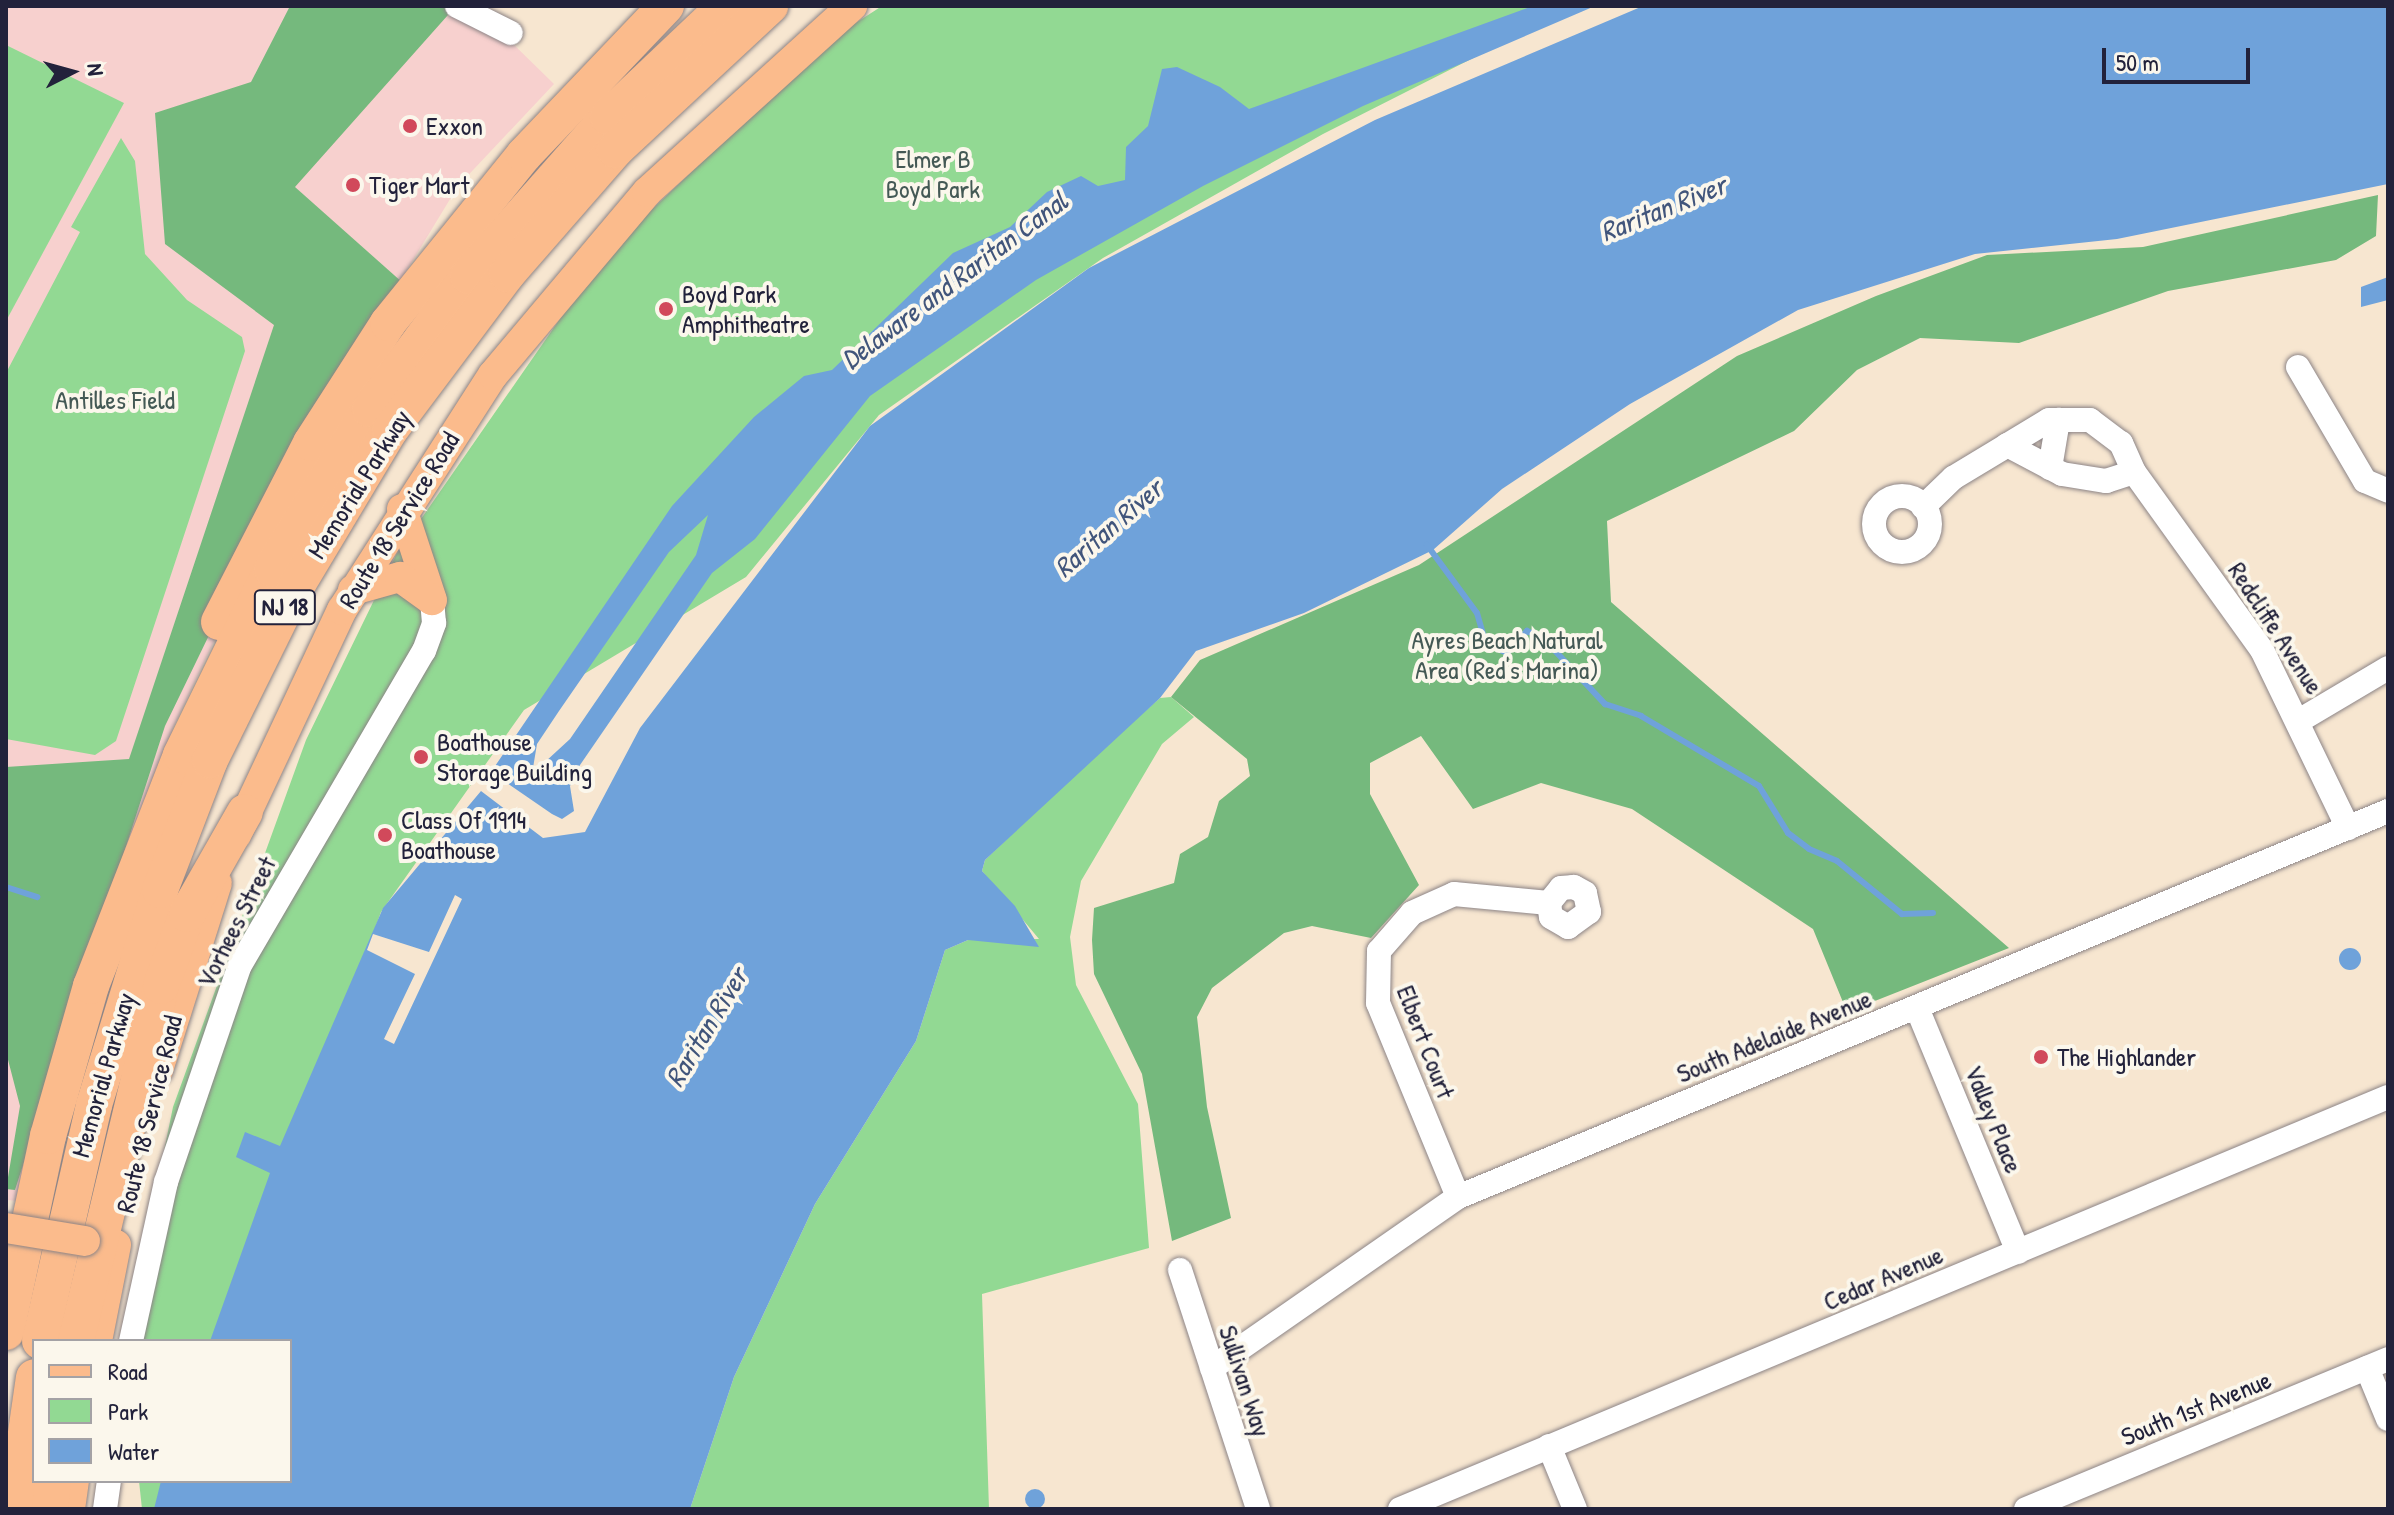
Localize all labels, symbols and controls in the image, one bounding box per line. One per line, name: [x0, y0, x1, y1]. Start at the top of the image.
north arrow: [32, 32, 112, 112]
scale bar: [2106, 32, 2254, 82]
text: 50 m: [2116, 46, 2159, 78]
text: N: [80, 62, 111, 77]
place label: Exxon: [426, 110, 483, 142]
marker: Exxon: [401, 117, 419, 135]
park label: Elmer B Boyd Park: [886, 143, 980, 204]
water label: Raritan River: [1595, 168, 1731, 248]
place label: Tiger Mart: [369, 169, 470, 201]
marker: Tiger Mart: [344, 176, 362, 194]
water label: Delaware and Raritan Canal: [834, 184, 1074, 376]
place label: Boyd Park Amphitheatre: [682, 278, 810, 340]
marker: Boyd Park Amphitheatre: [657, 300, 675, 318]
park label: Antilles Field: [55, 384, 175, 416]
street label: Memorial Parkway: [301, 404, 417, 564]
street label: Route 18 Service Road: [332, 426, 466, 614]
water label: Raritan River: [1047, 472, 1169, 584]
street label: Redcliffe Avenue: [2222, 556, 2330, 700]
road number: NJ 18: [253, 587, 317, 627]
park label: Ayres Beach Natural Area (Red's Marina): [1411, 624, 1603, 686]
place label: Boathouse Storage Building: [437, 726, 592, 788]
marker: Boathouse Storage Building: [412, 748, 430, 766]
place label: Class Of 1914 Boathouse: [401, 804, 526, 866]
marker: Class Of 1914 Boathouse: [376, 826, 394, 844]
street label: Vorhees Street: [190, 851, 282, 993]
water label: Raritan River: [657, 962, 755, 1092]
street label: Elbert Court: [1390, 981, 1462, 1103]
street label: South Adelaide Avenue: [1672, 983, 1876, 1089]
street label: Memorial Parkway: [65, 989, 141, 1161]
street label: Route 18 Service Road: [109, 1012, 189, 1216]
place label: The Highlander: [2057, 1041, 2196, 1073]
marker: The Highlander: [2032, 1048, 2050, 1066]
street label: Valley Place: [1958, 1061, 2030, 1177]
street label: Cedar Avenue: [1819, 1239, 1947, 1317]
street label: Sullivan Way: [1212, 1322, 1278, 1440]
legend: [32, 1339, 292, 1483]
text: Road: [108, 1355, 147, 1387]
street label: South 1st Avenue: [2116, 1364, 2276, 1452]
text: Park: [108, 1395, 148, 1427]
text: Water: [108, 1435, 159, 1467]

